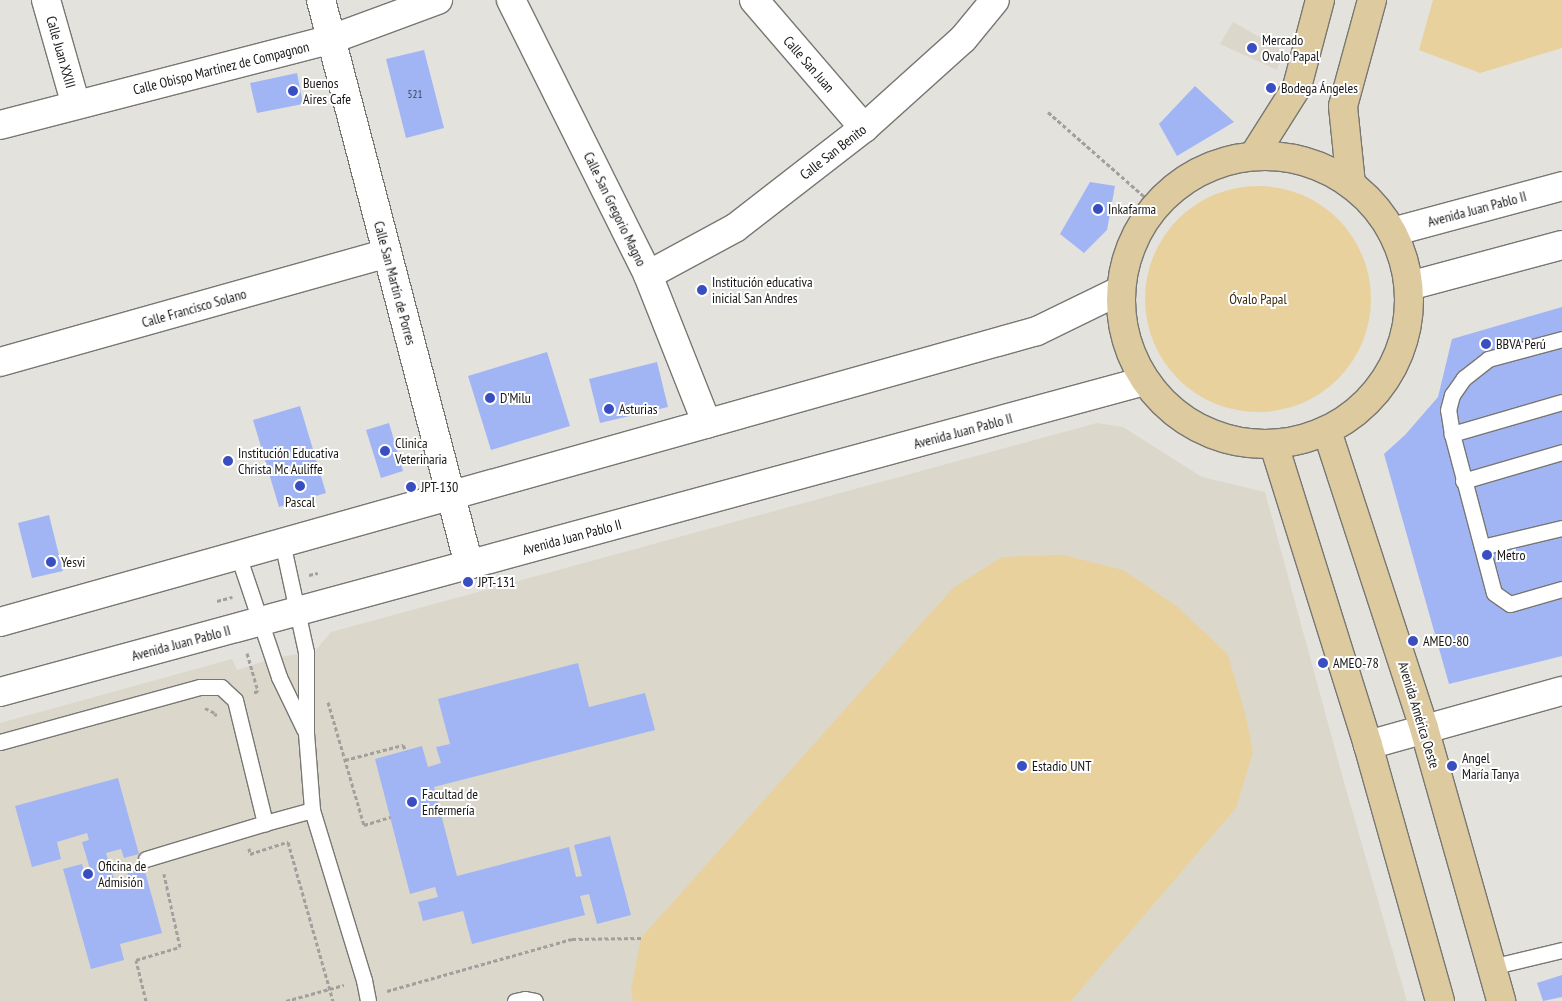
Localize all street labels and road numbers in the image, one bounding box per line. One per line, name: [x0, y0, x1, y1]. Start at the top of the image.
street label: Calle Juan XXIII: [43, 14, 79, 90]
street label: Calle San Juan: [780, 32, 838, 96]
street label: Calle Obispo Martinez de Compagnon: [131, 38, 311, 98]
street label: Calle San Benito: [797, 121, 869, 183]
street label: Calle San Gregorio Magno: [580, 149, 650, 269]
street label: Avenida Juan Pablo II: [1426, 188, 1528, 230]
street label: Calle San Martín de Porres: [370, 219, 420, 347]
street label: Calle Francisco Solano: [140, 285, 248, 331]
street label: Avenida Juan Pablo II: [912, 410, 1014, 452]
street label: Avenida Juan Pablo II: [521, 516, 623, 558]
street label: Avenida Juan Pablo II: [130, 622, 232, 664]
street label: Avenida América Oeste: [1395, 660, 1443, 770]

